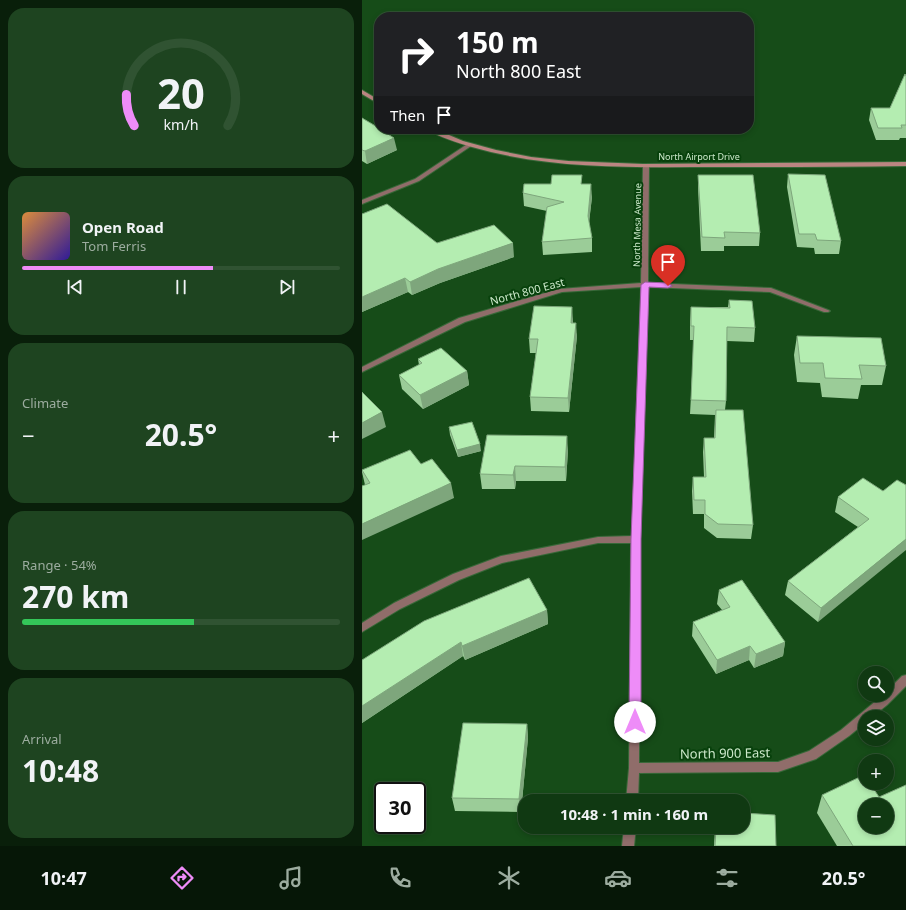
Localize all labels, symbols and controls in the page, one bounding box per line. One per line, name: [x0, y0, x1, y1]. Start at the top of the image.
text: 150 m: [456, 23, 539, 61]
icon: right: [390, 28, 442, 80]
text: North 800 East: [456, 59, 581, 83]
text: 20: [157, 65, 205, 121]
icon: arrive: [433, 104, 455, 126]
text: Then: [390, 105, 425, 125]
text: km/h: [163, 114, 199, 133]
street label: North Airport Drive: [658, 150, 740, 163]
street label: North Mesa Avenue: [630, 183, 644, 267]
text: Open Road: [82, 217, 164, 237]
text: Tom Ferris: [82, 237, 146, 255]
pin: [651, 245, 685, 286]
icon: arrive: [657, 251, 679, 273]
street label: North 800 East: [488, 274, 566, 308]
icon: previous: [64, 276, 86, 298]
icon: pause: [170, 276, 192, 298]
icon: next: [276, 276, 298, 298]
text: Climate: [22, 394, 68, 412]
text: 20.5°: [145, 414, 217, 455]
text: −: [22, 420, 35, 450]
text: +: [327, 420, 340, 450]
text: Range · 54%: [22, 556, 97, 574]
text: 270 km: [22, 576, 129, 617]
map controls: [858, 666, 894, 834]
button: search: [858, 666, 894, 702]
position arrow: [614, 701, 656, 743]
button: layers: [858, 710, 894, 746]
text: Arrival: [22, 730, 62, 748]
street label: North 900 East: [680, 743, 771, 763]
text: 10:48: [22, 750, 99, 791]
button: +: [858, 754, 894, 790]
speed limit sign: 30: [374, 782, 426, 834]
button: −: [858, 798, 894, 834]
text: 10:48 · 1 min · 160 m: [560, 804, 708, 824]
icon: directions: [168, 864, 196, 892]
icon: music: [277, 864, 305, 892]
icon: phone: [386, 864, 414, 892]
icon: climate: [495, 864, 523, 892]
icon: car: [604, 864, 632, 892]
icon: filters: [713, 864, 741, 892]
text: 10:47: [41, 866, 87, 890]
text: 20.5°: [822, 866, 865, 890]

